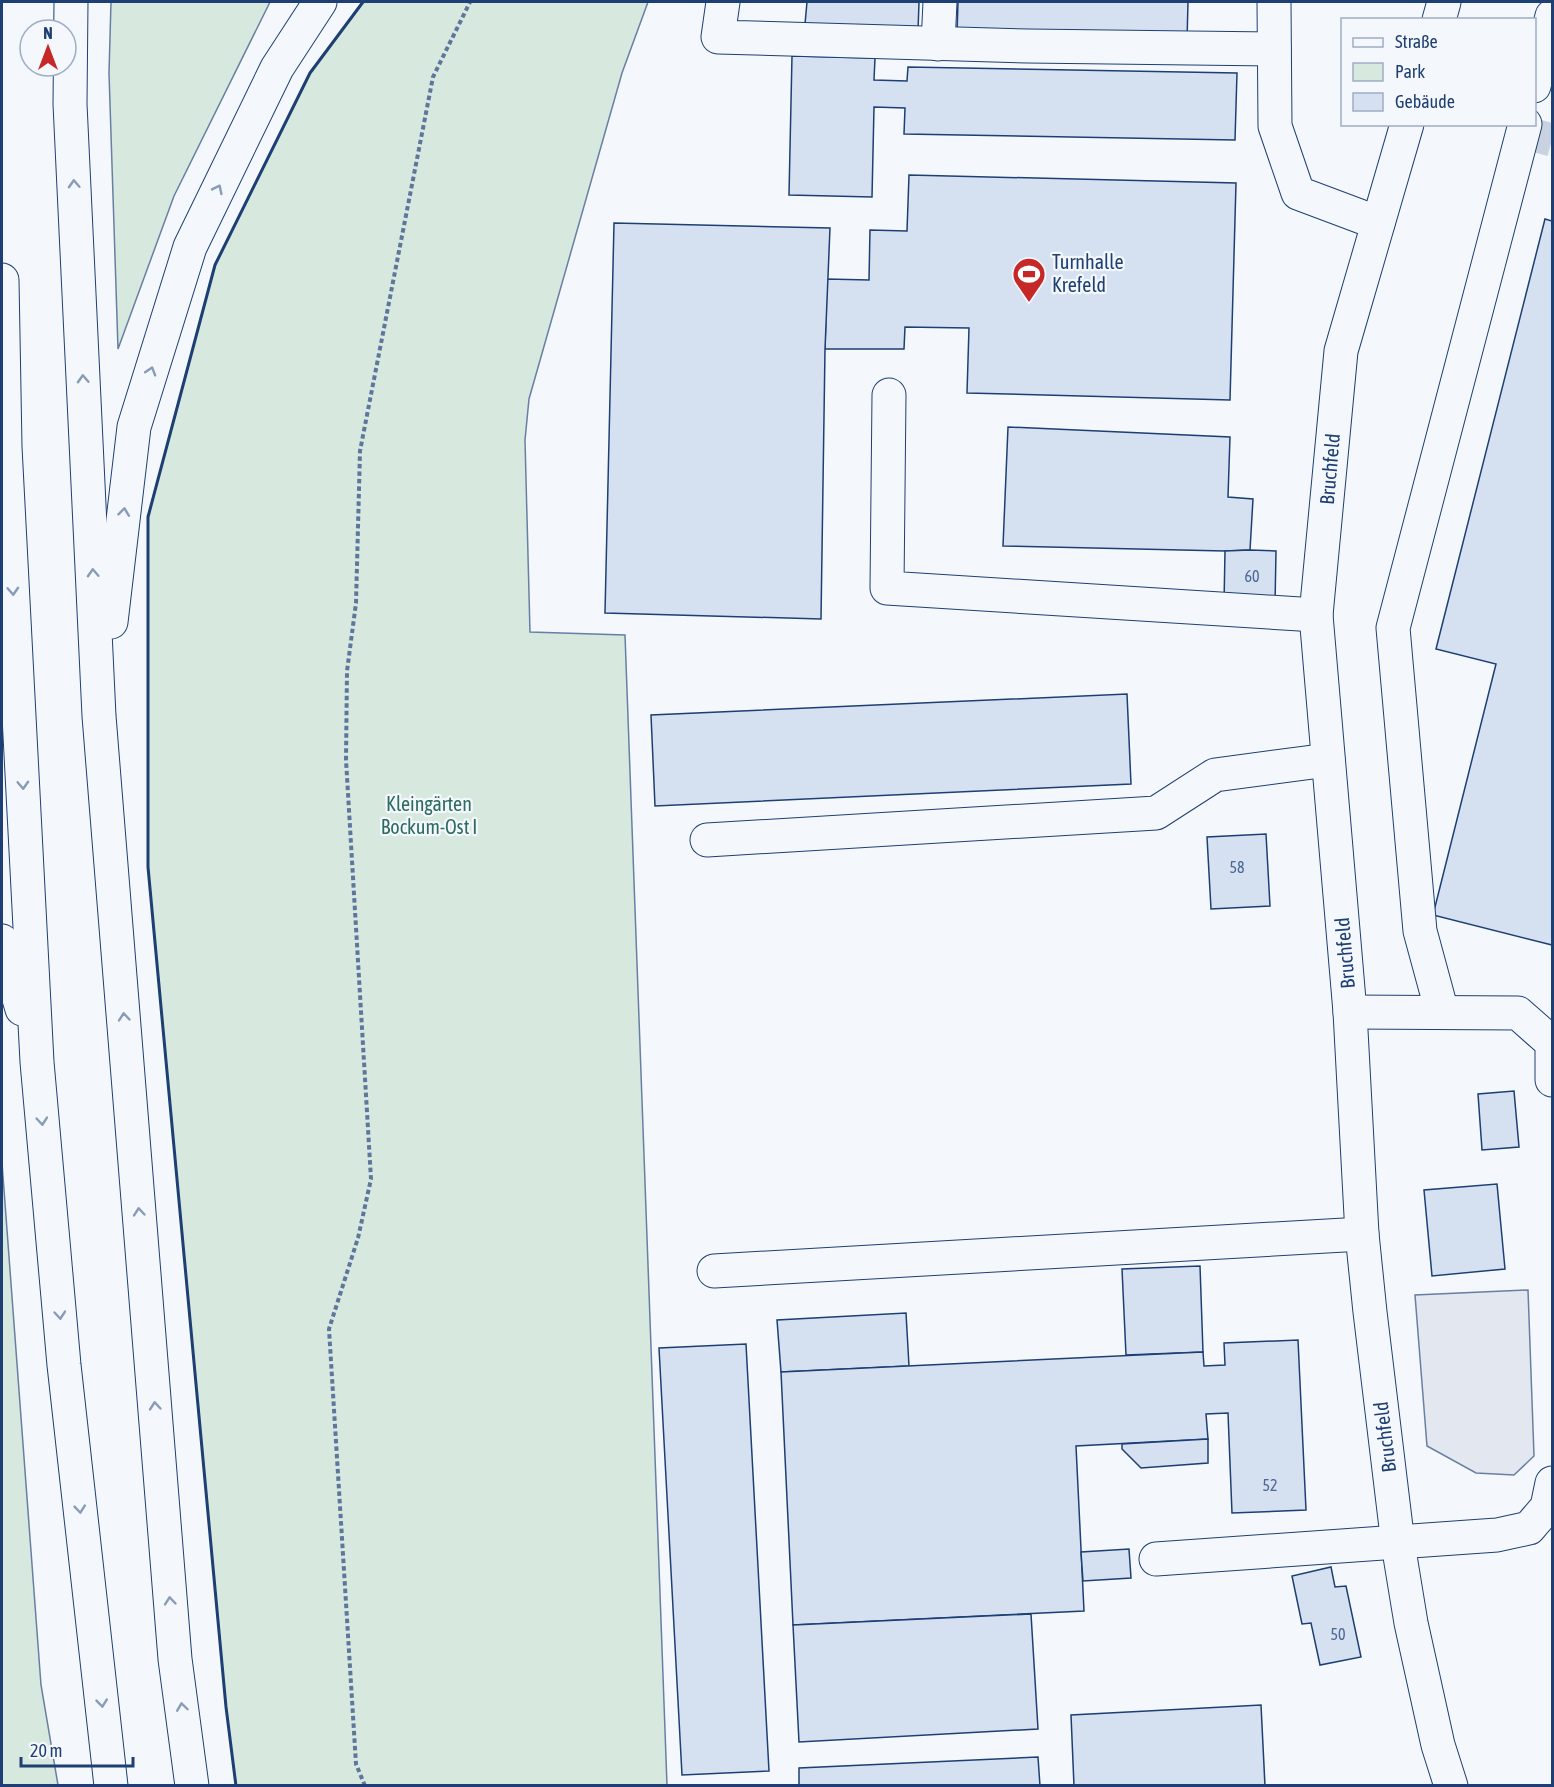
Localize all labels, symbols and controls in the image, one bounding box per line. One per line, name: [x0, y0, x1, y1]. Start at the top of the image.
north arrow: [18, 18, 78, 78]
legend: [1341, 18, 1536, 126]
text: N: [43, 24, 53, 42]
text: Straße: [1395, 31, 1438, 52]
text: Park: [1395, 61, 1425, 82]
text: Gebäude: [1395, 91, 1455, 112]
one-way arrow: [67, 179, 80, 188]
one-way arrow: [211, 184, 222, 195]
place label: Turnhalle Krefeld: [1052, 250, 1124, 296]
sports icon: Turnhalle Krefeld: [1011, 256, 1047, 303]
one-way arrow: [144, 366, 156, 377]
one-way arrow: [77, 374, 90, 383]
street label: Bruchfeld: [1315, 432, 1344, 505]
one-way arrow: [117, 507, 130, 516]
house number: 60: [1244, 567, 1260, 585]
one-way arrow: [86, 569, 99, 578]
one-way arrow: [6, 586, 19, 595]
one-way arrow: [16, 781, 29, 790]
park label: Kleingärten Bockum-Ost I: [381, 792, 477, 838]
house number: 58: [1229, 858, 1245, 876]
street label: Bruchfeld: [1330, 917, 1359, 990]
one-way arrow: [117, 1013, 130, 1022]
one-way arrow: [36, 1116, 49, 1125]
one-way arrow: [133, 1207, 146, 1216]
one-way arrow: [53, 1310, 66, 1320]
street label: Bruchfeld: [1369, 1400, 1400, 1474]
one-way arrow: [149, 1402, 162, 1411]
house number: 52: [1262, 1476, 1278, 1494]
one-way arrow: [73, 1504, 86, 1513]
one-way arrow: [164, 1596, 177, 1605]
house number: 50: [1330, 1625, 1346, 1643]
one-way arrow: [95, 1698, 108, 1707]
one-way arrow: [176, 1702, 188, 1711]
scale bar: [21, 1730, 134, 1768]
text: 20 m: [30, 1740, 62, 1761]

